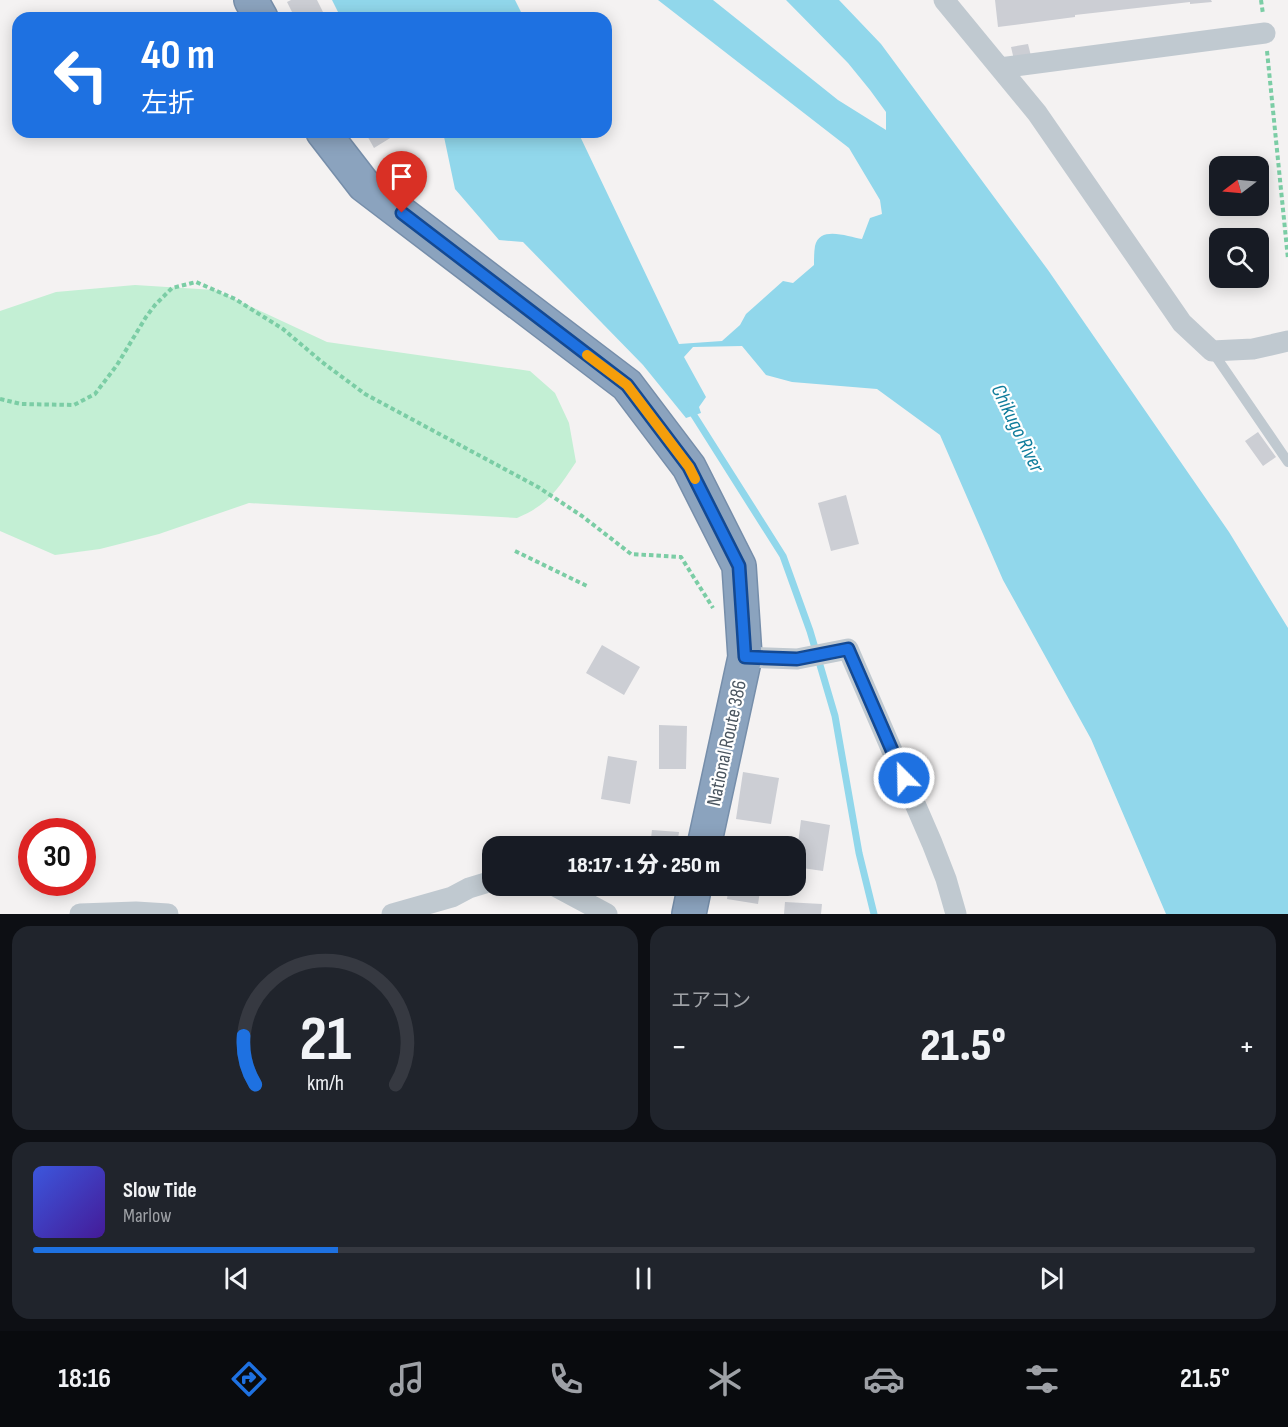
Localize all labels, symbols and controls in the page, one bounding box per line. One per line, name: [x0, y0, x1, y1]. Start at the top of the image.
text: 40 m: [141, 30, 215, 81]
icon: left: [42, 36, 120, 114]
text: 左折: [141, 88, 195, 120]
pin: [376, 151, 427, 213]
north arrow: [1209, 156, 1269, 216]
map controls: [1209, 156, 1269, 288]
icon: arrive: [385, 160, 418, 193]
button: search: [1209, 228, 1269, 288]
water label: Chikugo River: [986, 380, 1050, 477]
street label: National Route 386: [702, 678, 752, 808]
position arrow: [872, 746, 936, 810]
speed limit sign: 30: [18, 818, 96, 896]
text: 18:17 · 1 分 · 250 m: [568, 852, 720, 879]
text: エアコン: [671, 989, 751, 1013]
text: 21: [299, 1003, 351, 1078]
text: 21.5°: [920, 1019, 1006, 1074]
text: −: [671, 1027, 687, 1067]
text: +: [1239, 1027, 1255, 1067]
text: km/h: [306, 1071, 344, 1096]
text: Slow Tide: [123, 1177, 197, 1204]
text: Marlow: [123, 1204, 171, 1228]
icon: previous: [220, 1262, 253, 1295]
icon: pause: [627, 1262, 660, 1295]
icon: next: [1035, 1262, 1068, 1295]
icon: directions: [228, 1358, 270, 1400]
icon: music: [386, 1358, 428, 1400]
icon: phone: [545, 1358, 587, 1400]
icon: climate: [704, 1358, 746, 1400]
icon: car: [863, 1358, 905, 1400]
icon: filters: [1021, 1358, 1063, 1400]
text: 18:16: [58, 1363, 111, 1395]
text: 21.5°: [1180, 1363, 1230, 1395]

